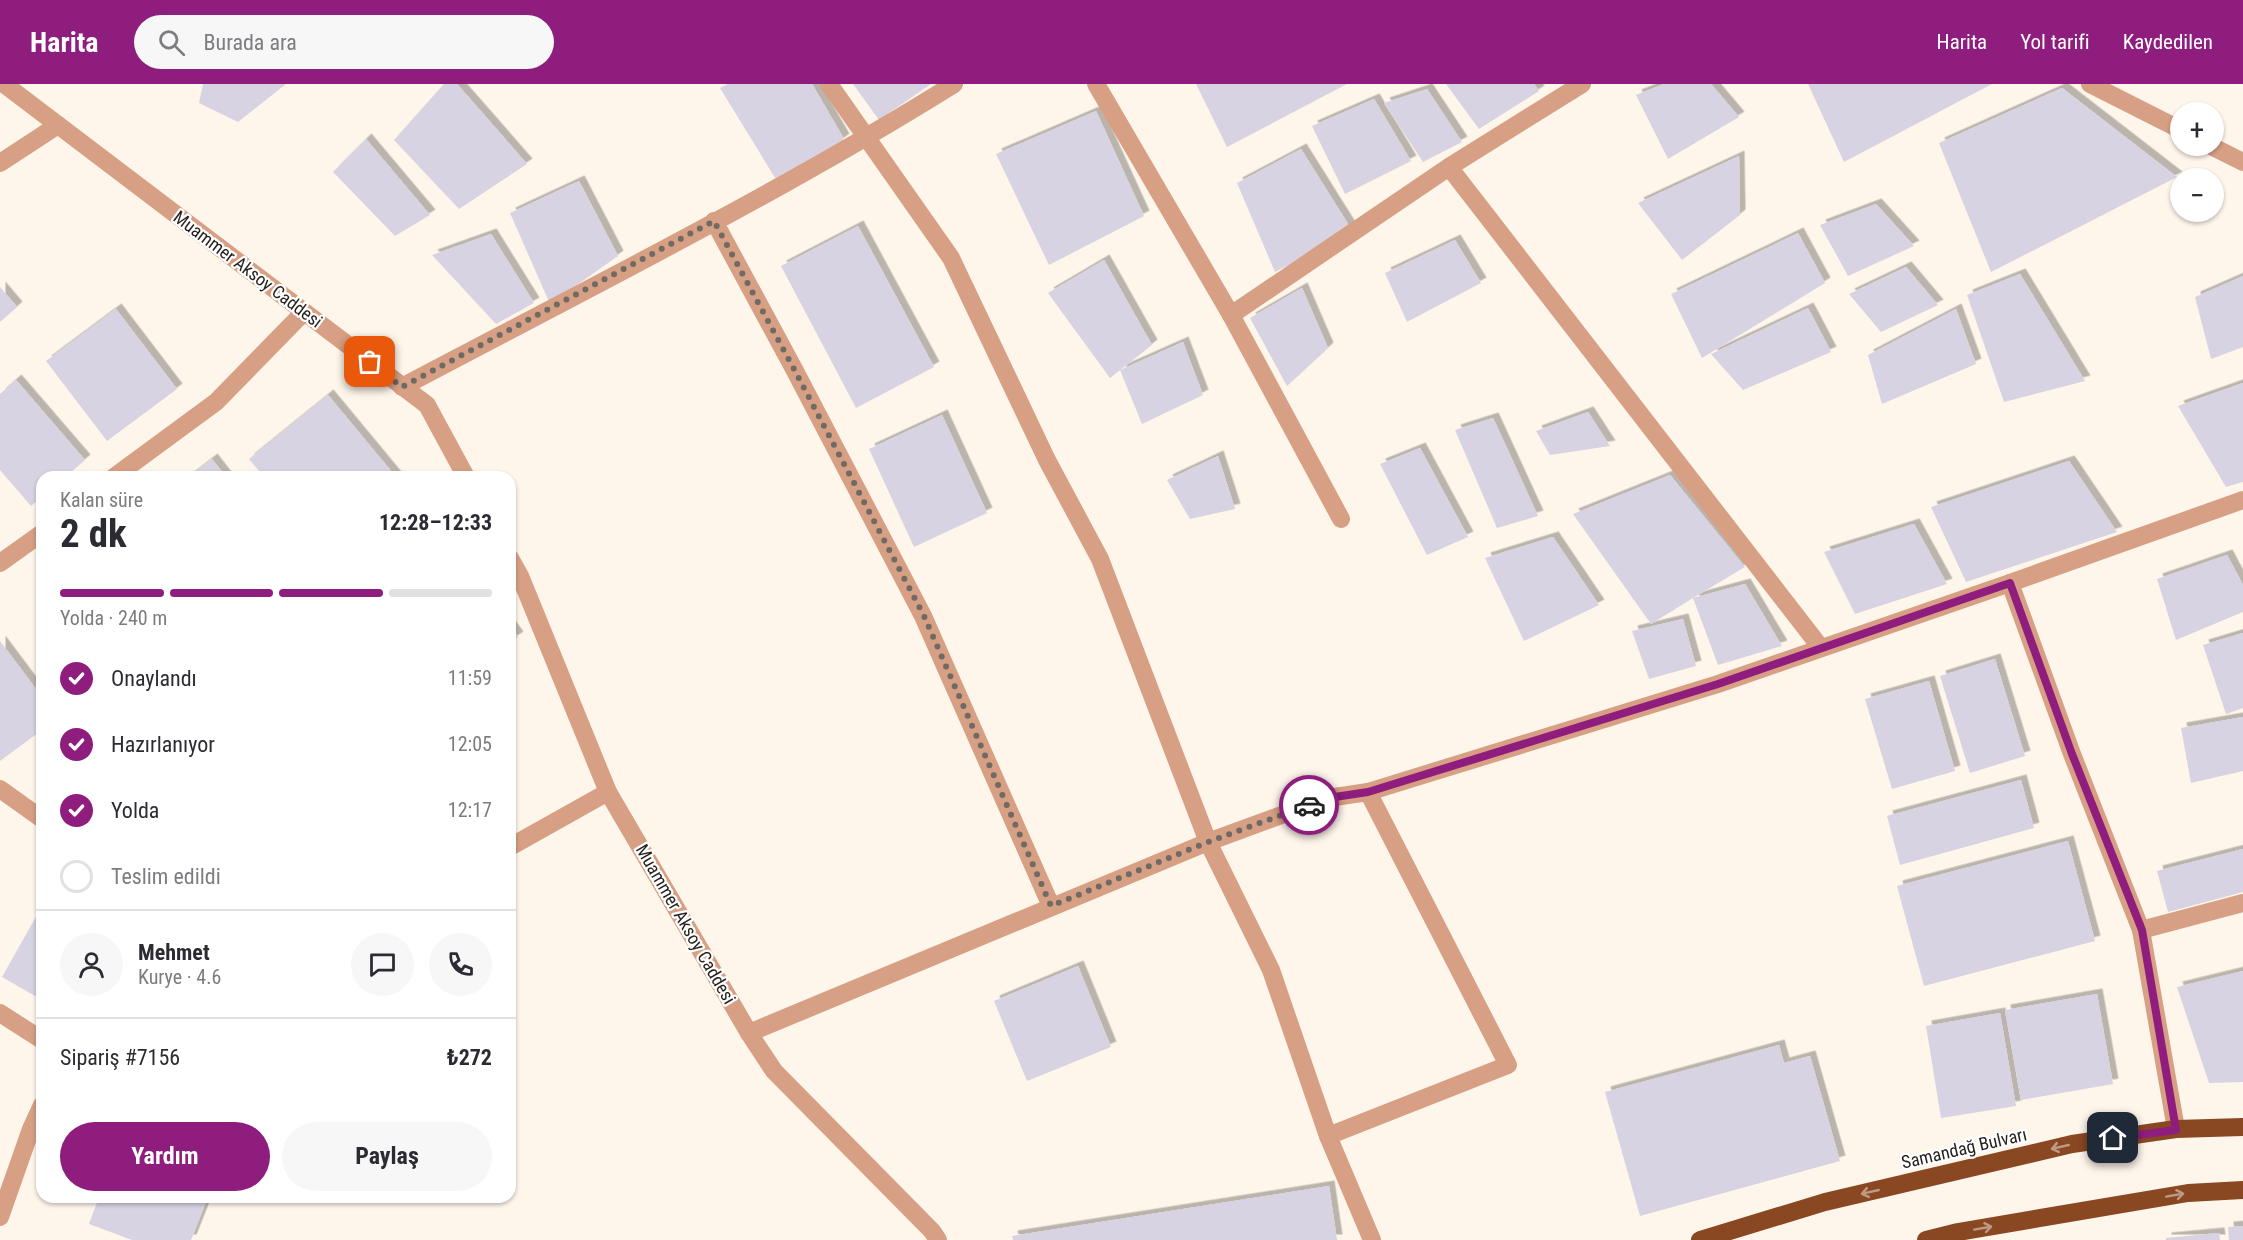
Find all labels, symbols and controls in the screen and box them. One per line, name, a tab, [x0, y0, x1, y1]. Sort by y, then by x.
search box	[134, 15, 554, 69]
text: Harita	[30, 26, 98, 59]
icon: search	[155, 26, 188, 59]
text: Burada ara	[203, 30, 297, 55]
text: Harita	[1937, 30, 1987, 54]
text: Yol tarifi	[2020, 30, 2090, 54]
text: Kaydedilen	[2123, 30, 2213, 54]
map controls	[2170, 102, 2224, 222]
button: +	[2170, 102, 2224, 156]
button: −	[2170, 168, 2224, 222]
street label: Muammer Aksoy Caddesi	[169, 206, 327, 332]
pin	[344, 336, 395, 387]
icon: bag	[353, 345, 386, 378]
text: Kalan süre	[60, 488, 143, 512]
text: 12:28–12:33	[379, 510, 492, 535]
text: 2 dk	[60, 511, 127, 557]
text: Yolda · 240 m	[60, 606, 167, 630]
icon: check	[60, 662, 93, 695]
text: Onaylandı	[111, 666, 197, 691]
text: 11:59	[448, 666, 492, 690]
icon: check	[60, 728, 93, 761]
text: Hazırlanıyor	[111, 732, 215, 757]
text: 12:05	[448, 732, 492, 756]
courier	[1279, 775, 1339, 835]
icon: car	[1293, 789, 1326, 822]
icon: check	[60, 794, 93, 827]
text: Yolda	[111, 798, 159, 823]
text: 12:17	[448, 798, 492, 822]
street label: Muammer Aksoy Caddesi	[632, 840, 740, 1008]
text: Teslim edildi	[111, 864, 221, 889]
button: person	[60, 933, 123, 996]
button: chat	[351, 933, 414, 996]
button: phone	[429, 933, 492, 996]
text: Mehmet	[138, 940, 210, 965]
text: Kurye · 4.6	[138, 965, 221, 989]
text: Sipariş #7156	[60, 1045, 180, 1070]
text: ₺272	[447, 1045, 492, 1070]
pin	[2087, 1112, 2138, 1163]
icon: home	[2096, 1121, 2129, 1154]
button: Yardım	[60, 1122, 270, 1191]
button: Paylaş	[282, 1122, 492, 1191]
street label: Samandağ Bulvarı	[1899, 1123, 2029, 1173]
one-way arrow	[2051, 1141, 2070, 1153]
one-way arrow	[1861, 1186, 1880, 1198]
one-way arrow	[2165, 1189, 2184, 1200]
one-way arrow	[1972, 1222, 1992, 1233]

